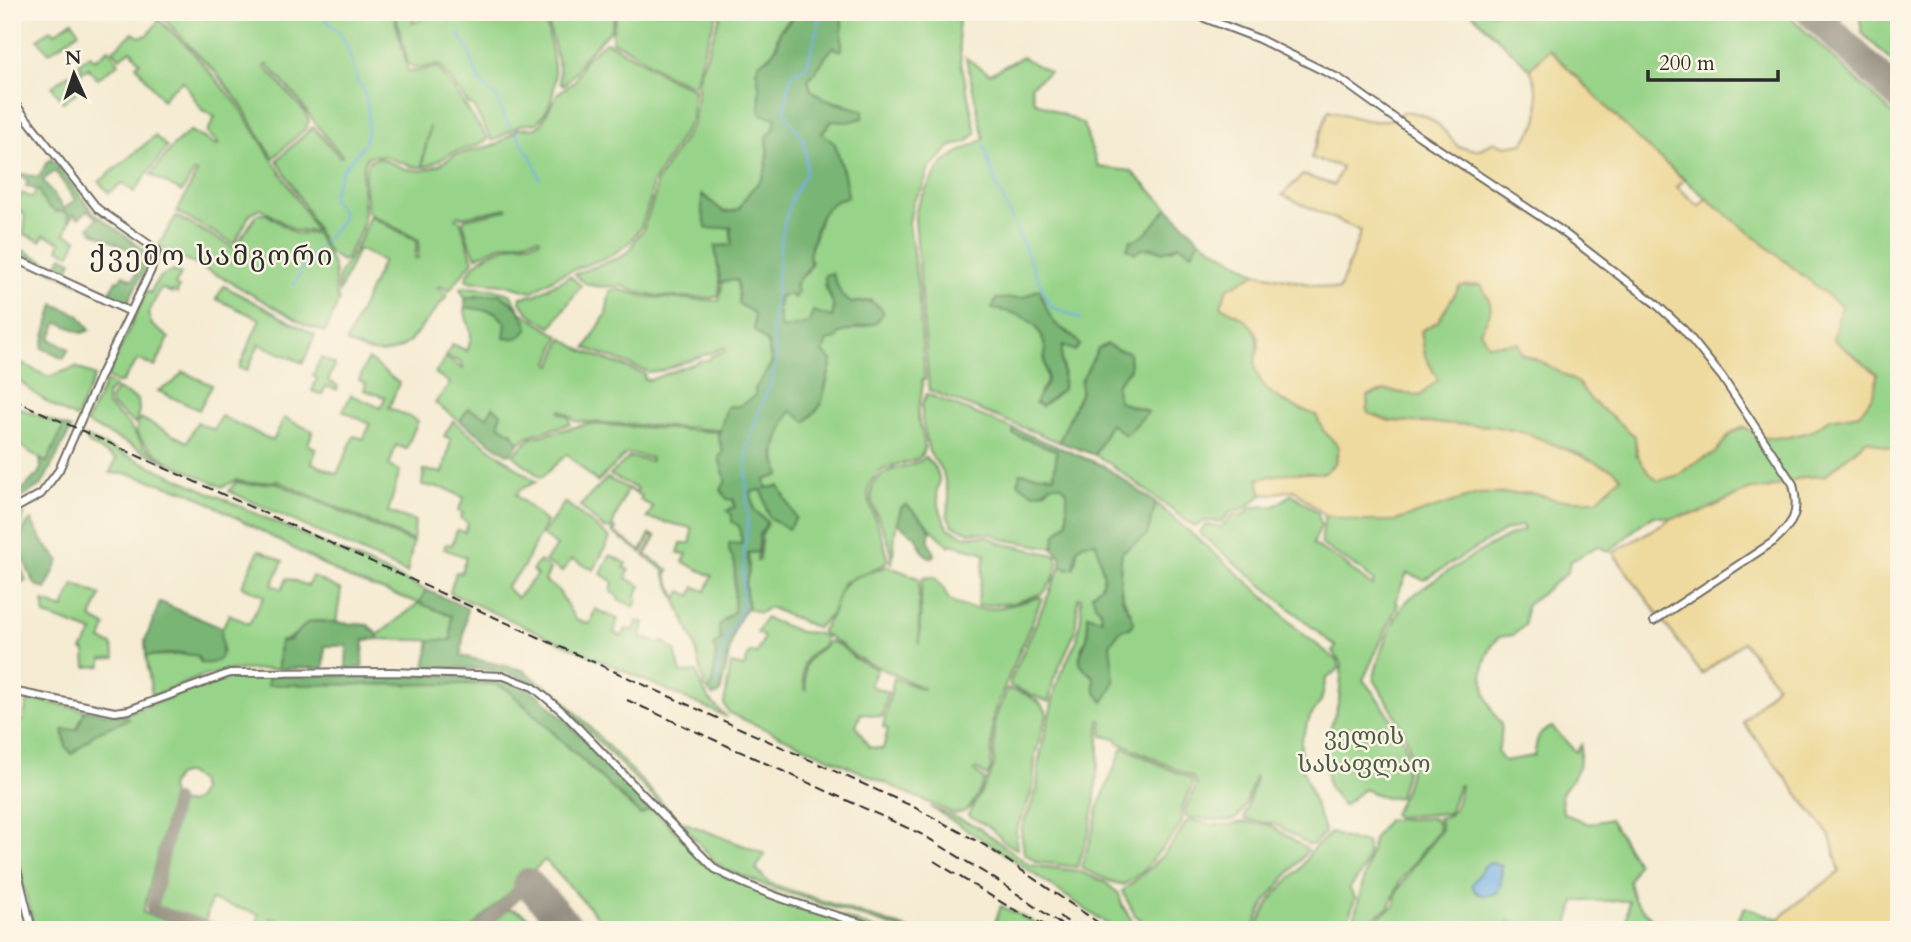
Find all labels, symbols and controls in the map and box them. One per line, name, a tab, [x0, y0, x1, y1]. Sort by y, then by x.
north arrow	[38, 38, 108, 108]
scale bar	[1648, 38, 1778, 82]
text: N	[64, 45, 83, 71]
text: 200 m	[1659, 49, 1715, 78]
district label: ქვემო სამგორი	[89, 237, 335, 275]
park label: ველის სასაფლაო	[1297, 720, 1431, 781]

